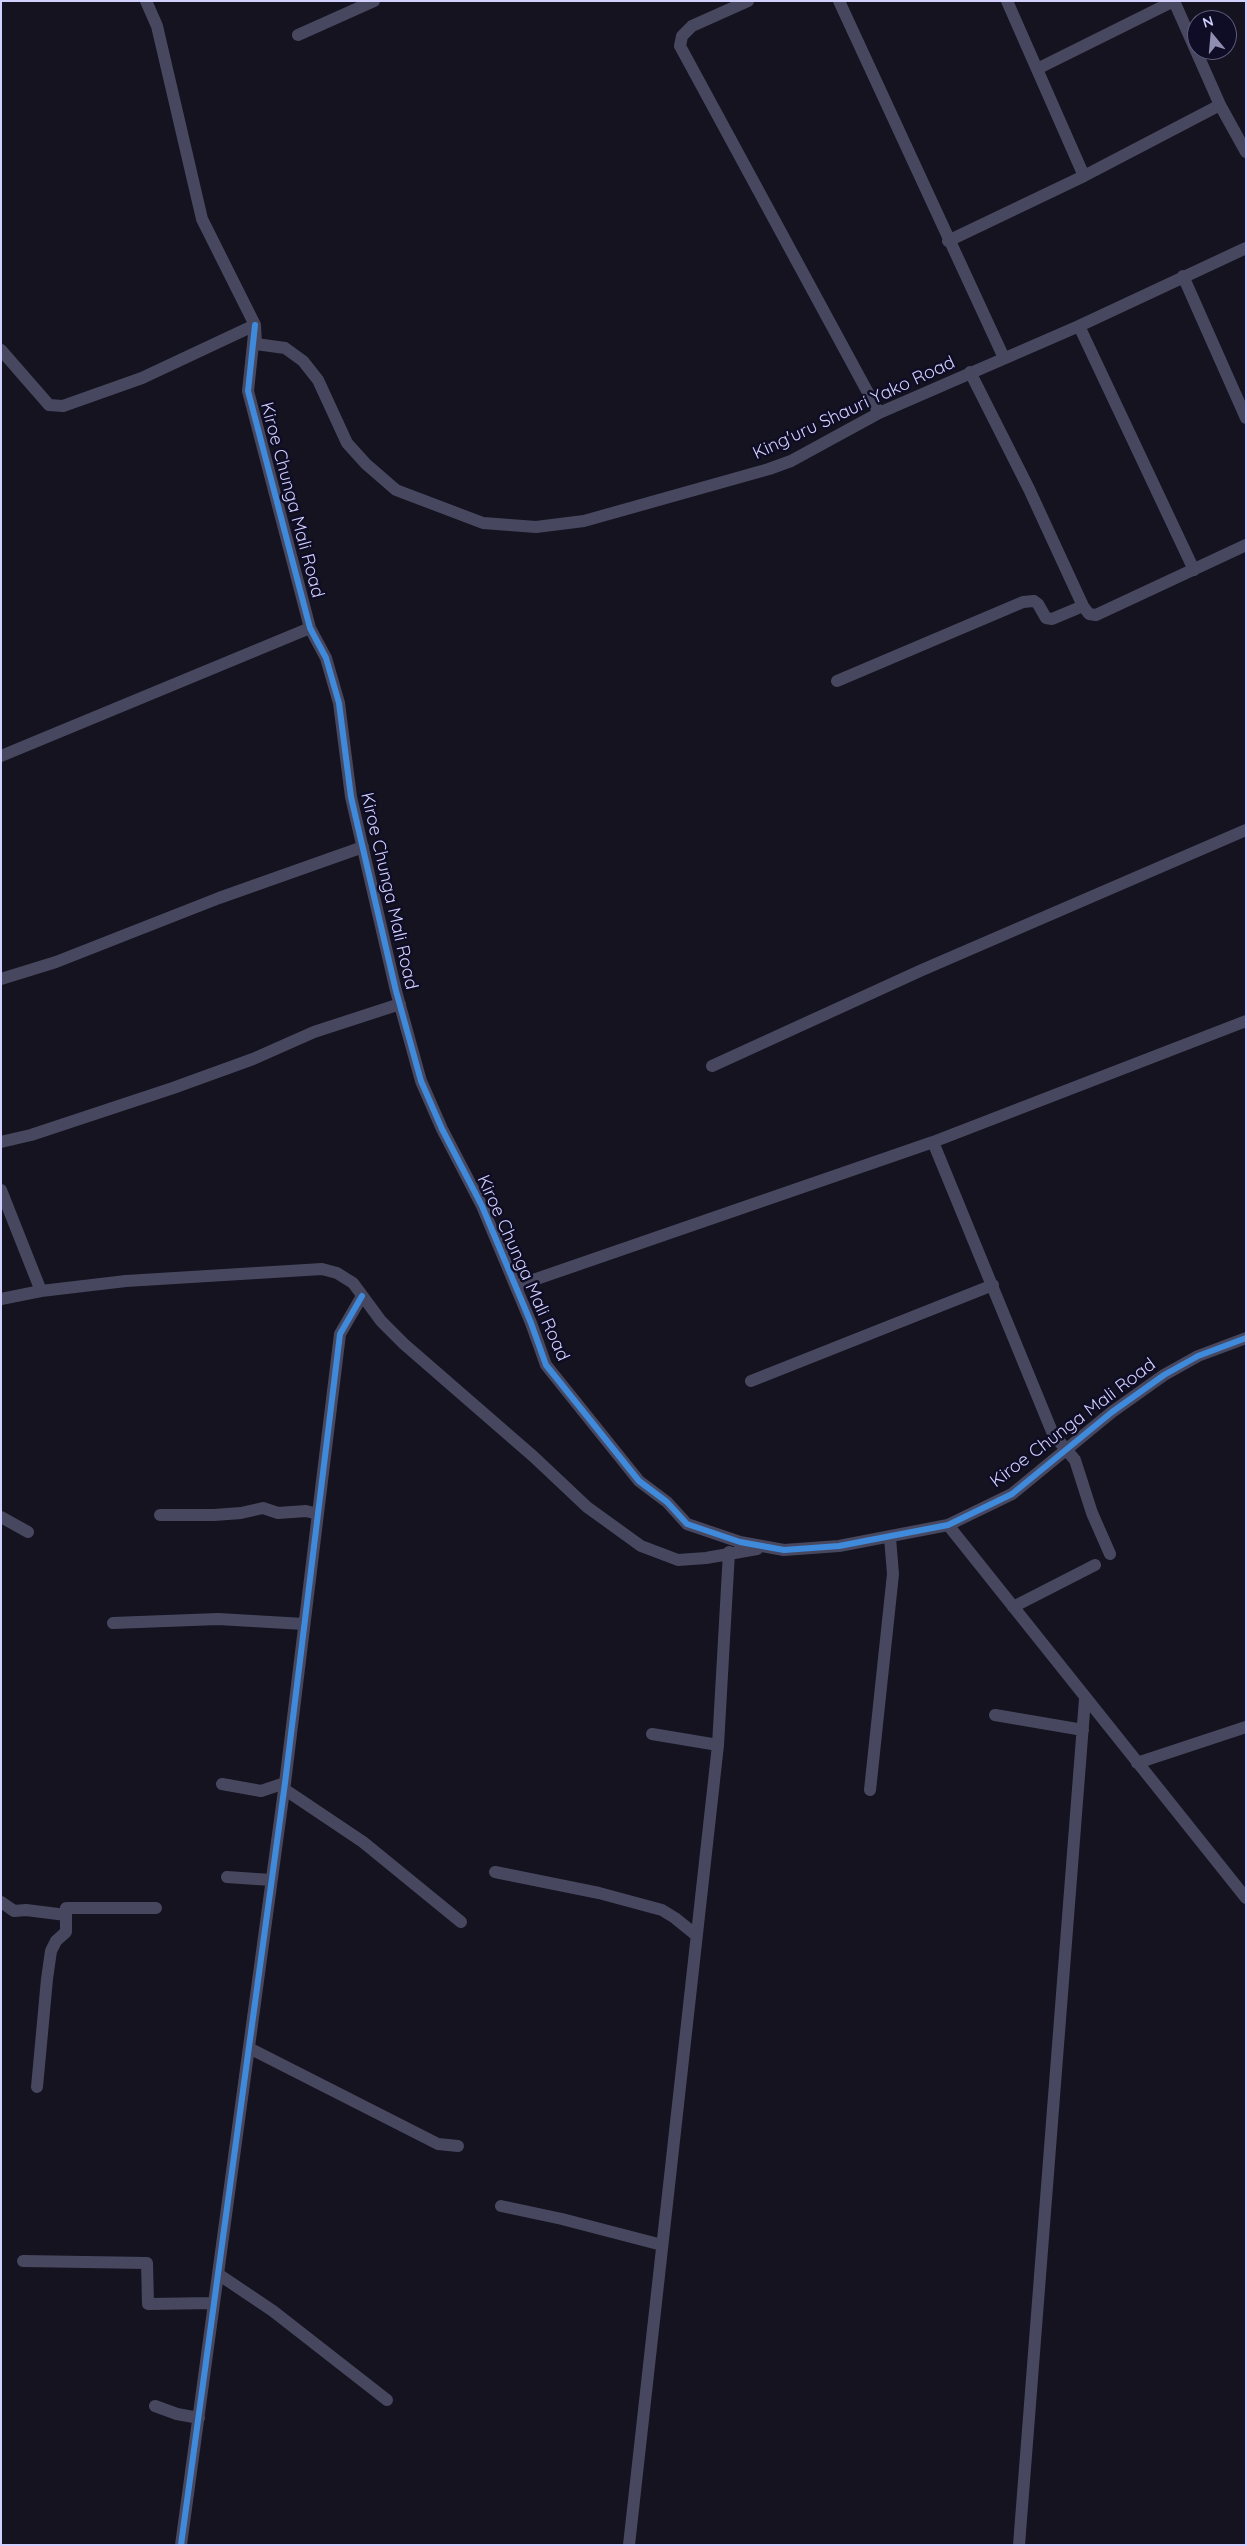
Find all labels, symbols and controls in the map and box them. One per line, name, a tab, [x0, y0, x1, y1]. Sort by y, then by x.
north arrow	[1187, 10, 1237, 60]
text: N	[1200, 12, 1215, 32]
street label: King'uru Shauri Yako Road	[750, 352, 958, 464]
street label: Kiroe Chunga Mali Road	[256, 400, 328, 600]
street label: Kiroe Chunga Mali Road	[356, 790, 422, 992]
street label: Kiroe Chunga Mali Road	[472, 1172, 574, 1364]
street label: Kiroe Chunga Mali Road	[986, 1354, 1160, 1492]

